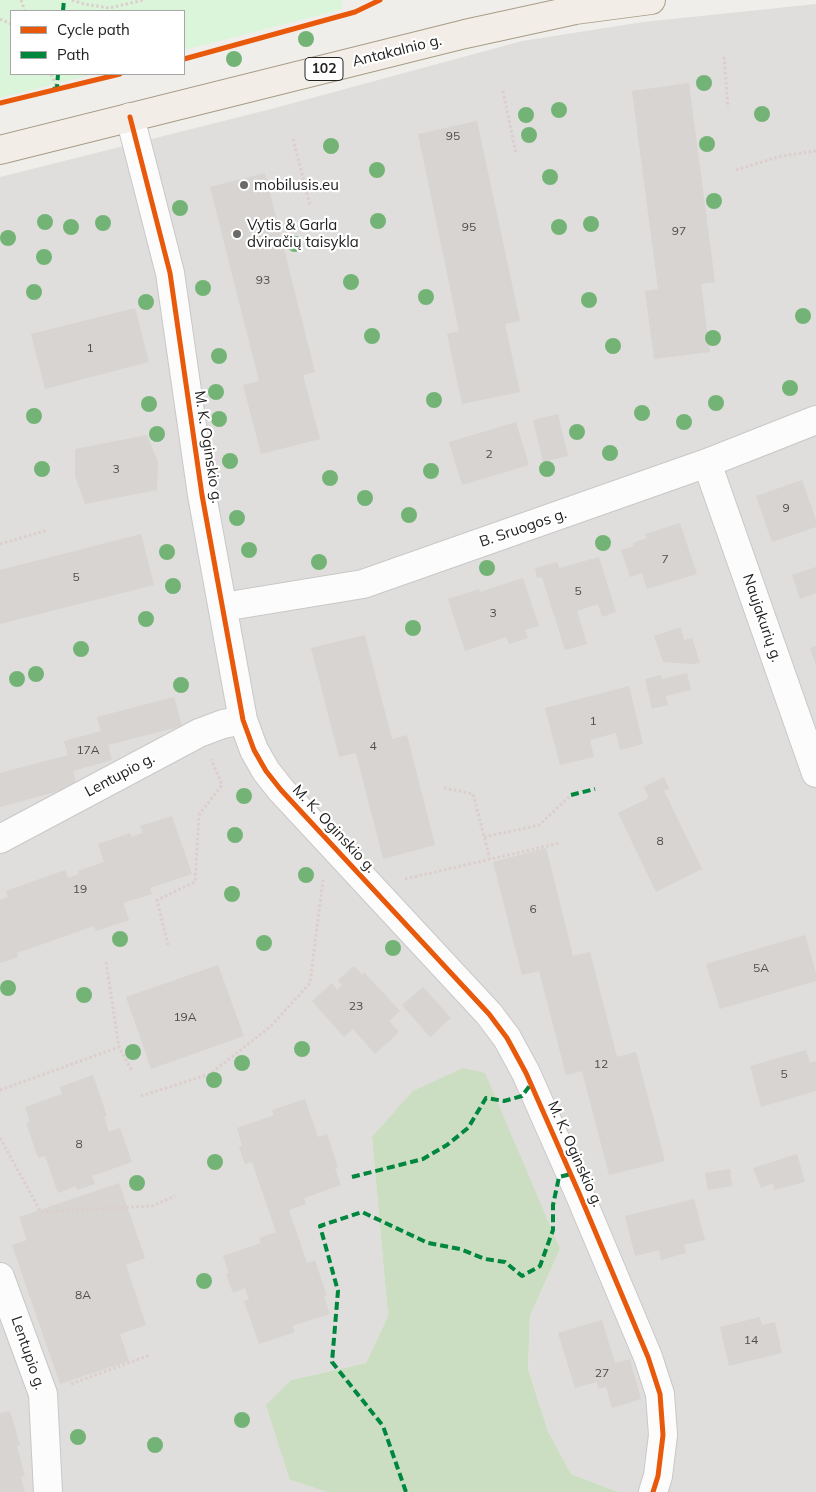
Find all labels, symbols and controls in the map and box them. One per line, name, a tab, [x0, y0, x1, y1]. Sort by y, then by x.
legend	[10, 10, 185, 75]
text: Cycle path	[57, 20, 130, 39]
street label: Antakalnio g.	[350, 31, 444, 71]
text: Path	[57, 45, 89, 64]
road number: 102	[305, 58, 343, 80]
house number: 95	[446, 129, 460, 143]
place label: mobilusis.eu	[254, 176, 339, 194]
marker: mobilusis.eu	[238, 179, 250, 191]
place label: Vytis & Garla dviračių taisykla	[247, 216, 359, 251]
house number: 95	[462, 220, 476, 234]
house number: 97	[672, 224, 686, 238]
marker: Vytis & Garla dviračių taisykla	[231, 228, 243, 240]
house number: 93	[256, 273, 270, 287]
house number: 1	[86, 341, 94, 355]
street label: M. K. Oginskio g.	[190, 389, 226, 505]
house number: 2	[485, 447, 493, 461]
house number: 3	[112, 462, 120, 476]
house number: 9	[782, 501, 790, 515]
street label: B. Sruogos g.	[477, 505, 569, 551]
house number: 7	[661, 552, 669, 566]
house number: 5	[72, 570, 80, 584]
street label: Naujakurių g.	[739, 572, 785, 664]
house number: 5	[574, 584, 582, 598]
house number: 3	[489, 606, 497, 620]
house number: 1	[589, 714, 597, 728]
house number: 4	[369, 739, 377, 753]
house number: 17A	[76, 743, 100, 757]
street label: Lentupio g.	[82, 749, 158, 801]
street label: M. K. Oginskio g.	[289, 781, 379, 877]
house number: 8	[656, 834, 664, 848]
house number: 19	[73, 882, 87, 896]
house number: 6	[529, 902, 537, 916]
house number: 5A	[753, 961, 769, 975]
house number: 23	[349, 999, 363, 1013]
house number: 19A	[173, 1010, 197, 1024]
house number: 12	[594, 1057, 608, 1071]
house number: 5	[780, 1067, 788, 1081]
street label: M. K. Oginskio g.	[544, 1098, 606, 1210]
house number: 8	[75, 1137, 83, 1151]
house number: 8A	[75, 1288, 91, 1302]
street label: Lentupio g.	[7, 1314, 49, 1392]
house number: 14	[744, 1333, 758, 1347]
house number: 27	[595, 1366, 609, 1380]

